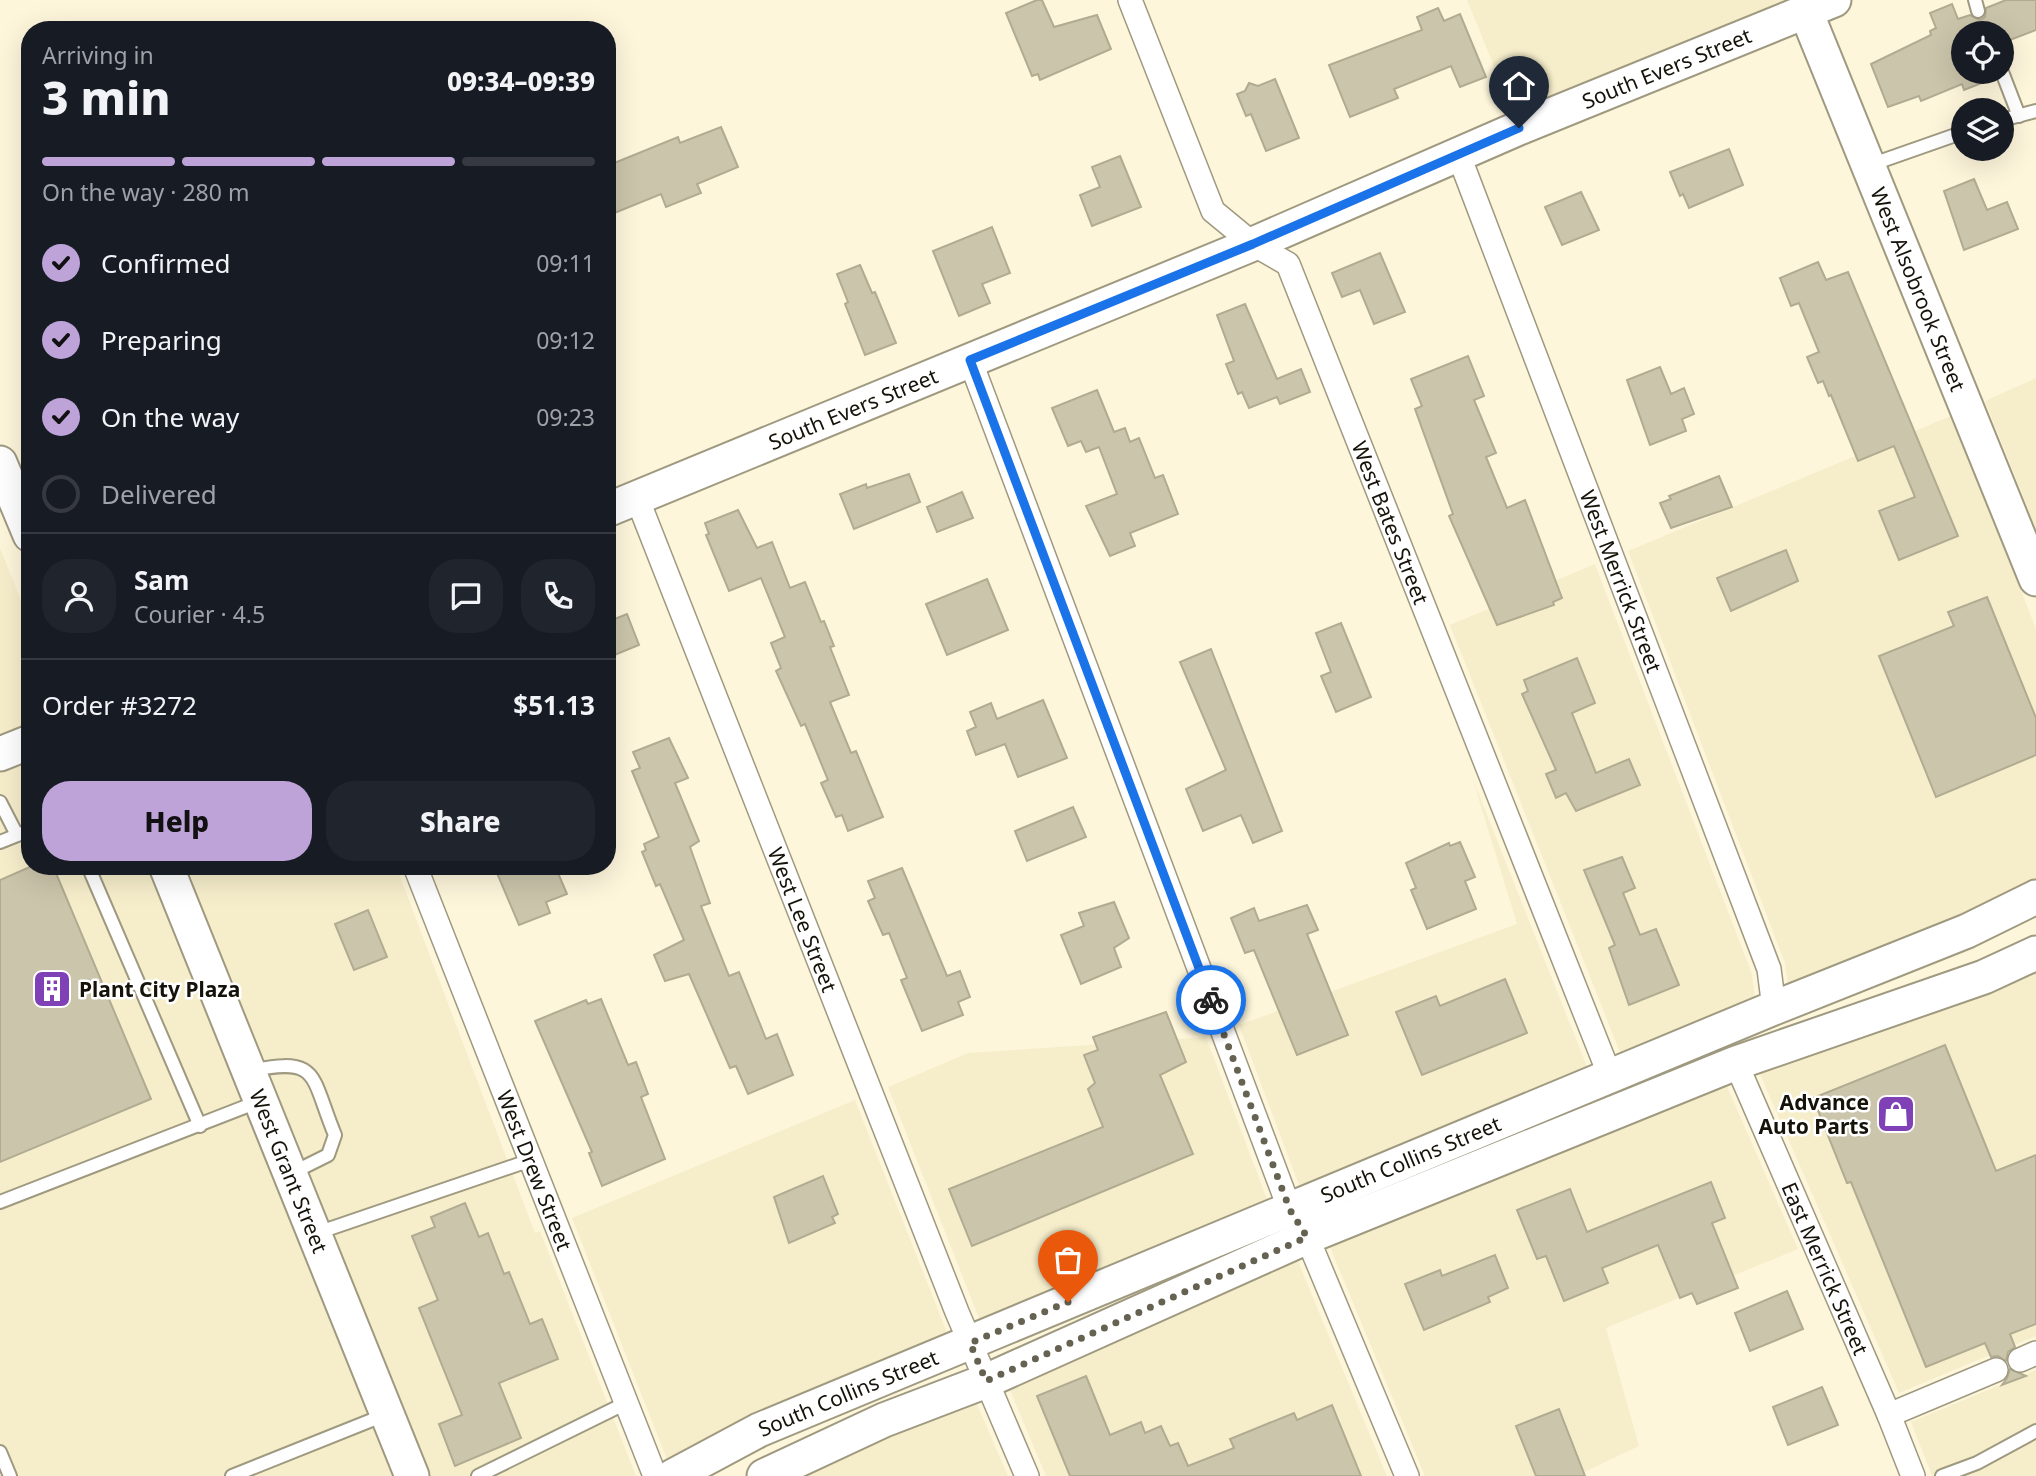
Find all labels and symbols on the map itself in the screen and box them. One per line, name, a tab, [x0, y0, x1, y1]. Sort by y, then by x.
street label: South Evers Street	[1578, 21, 1756, 115]
pin	[1489, 56, 1549, 128]
street label: West Alsobrook Street	[1864, 183, 1972, 396]
street label: South Evers Street	[764, 361, 942, 456]
street label: West Bates Street	[1346, 437, 1436, 609]
street label: West Merrick Street	[1574, 486, 1669, 677]
street label: West Lee Street	[762, 843, 844, 996]
courier	[1176, 965, 1246, 1035]
building icon: Plant City Plaza	[31, 968, 73, 1010]
place label: Plant City Plaza	[79, 975, 240, 1003]
street label: West Grant Street	[243, 1085, 335, 1258]
street label: West Drew Street	[491, 1086, 579, 1255]
place label: Advance Auto Parts	[1758, 1088, 1869, 1140]
shop icon: Advance Auto Parts	[1875, 1093, 1917, 1135]
street label: South Collins Street	[1316, 1109, 1505, 1209]
street label: East Merrick Street	[1775, 1178, 1875, 1360]
pin	[1038, 1230, 1098, 1302]
street label: South Collins Street	[754, 1343, 943, 1443]

